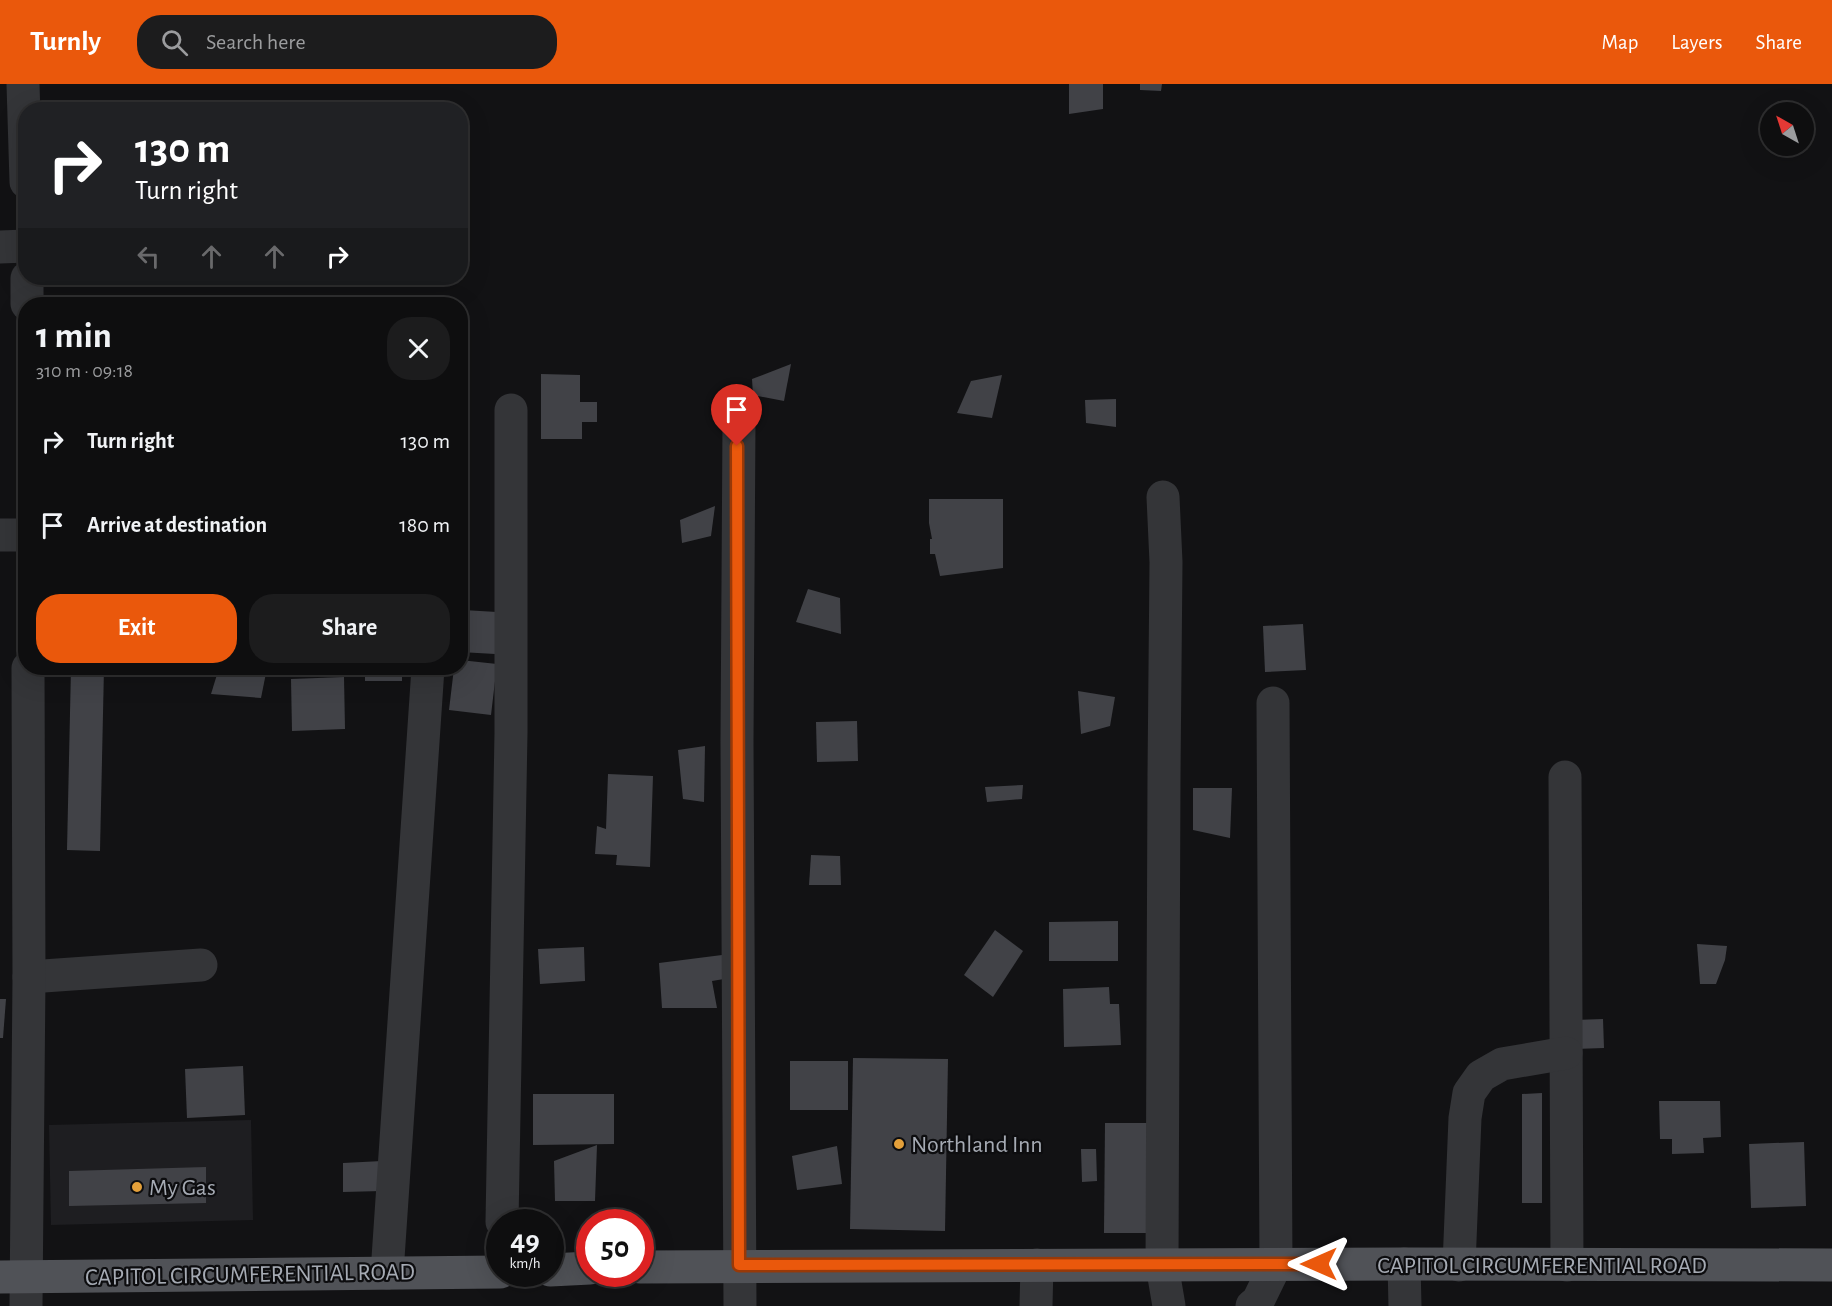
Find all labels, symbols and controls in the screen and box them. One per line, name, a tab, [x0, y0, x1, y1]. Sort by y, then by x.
search box	[137, 15, 557, 69]
icon: search	[158, 26, 191, 59]
text: Turnly	[30, 28, 101, 56]
text: Search here	[206, 31, 306, 53]
text: Map	[1602, 32, 1638, 53]
text: Layers	[1671, 32, 1722, 53]
text: Share	[1755, 32, 1802, 53]
north arrow	[1760, 102, 1814, 156]
map controls	[1760, 102, 1814, 156]
icon: right	[36, 126, 114, 204]
text: 130 m	[135, 128, 230, 170]
text: Turn right	[135, 177, 238, 204]
icon: left	[132, 240, 165, 273]
icon: ahead	[195, 240, 228, 273]
icon: ahead	[258, 240, 291, 273]
icon: right	[321, 240, 354, 273]
button: close	[387, 317, 450, 380]
text: 1 min	[36, 318, 112, 354]
text: 310 m · 09:18	[36, 361, 133, 381]
pin	[711, 384, 762, 446]
icon: arrive	[720, 393, 753, 426]
icon: right	[36, 425, 69, 458]
text: Turn right	[87, 430, 174, 452]
text: 130 m	[401, 430, 450, 452]
icon: arrive	[36, 509, 69, 542]
text: Arrive at destination	[87, 514, 267, 536]
text: 180 m	[399, 514, 450, 536]
button: Exit	[36, 594, 237, 663]
button: Share	[249, 594, 450, 663]
place label: Northland Inn	[911, 1133, 1043, 1157]
marker: Northland Inn	[892, 1137, 906, 1151]
place label: My Gas	[149, 1176, 216, 1200]
marker: My Gas	[130, 1180, 144, 1194]
speed limit sign: 50	[576, 1209, 654, 1287]
text: 49	[510, 1226, 540, 1256]
position arrow	[1287, 1232, 1351, 1296]
street label: CAPITOL CIRCUMFERENTIAL ROAD	[1377, 1254, 1707, 1278]
text: km/h	[510, 1256, 540, 1271]
street label: CAPITOL CIRCUMFERENTIAL ROAD	[85, 1260, 415, 1290]

